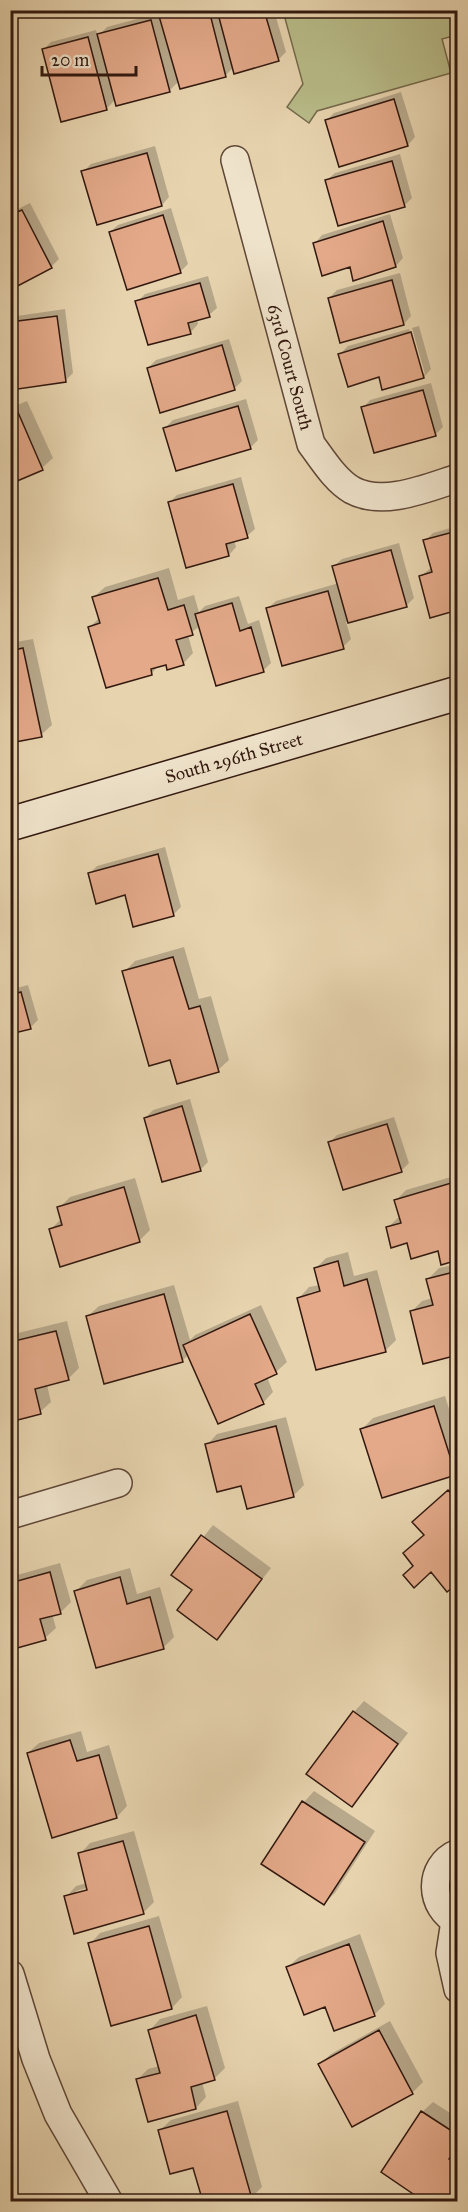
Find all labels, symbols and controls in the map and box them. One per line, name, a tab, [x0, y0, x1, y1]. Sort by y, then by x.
scale bar	[42, 39, 136, 77]
text: 20 m	[51, 49, 89, 71]
street label: 63rd Court South	[263, 302, 317, 432]
street label: South 296th Street	[163, 728, 306, 788]

